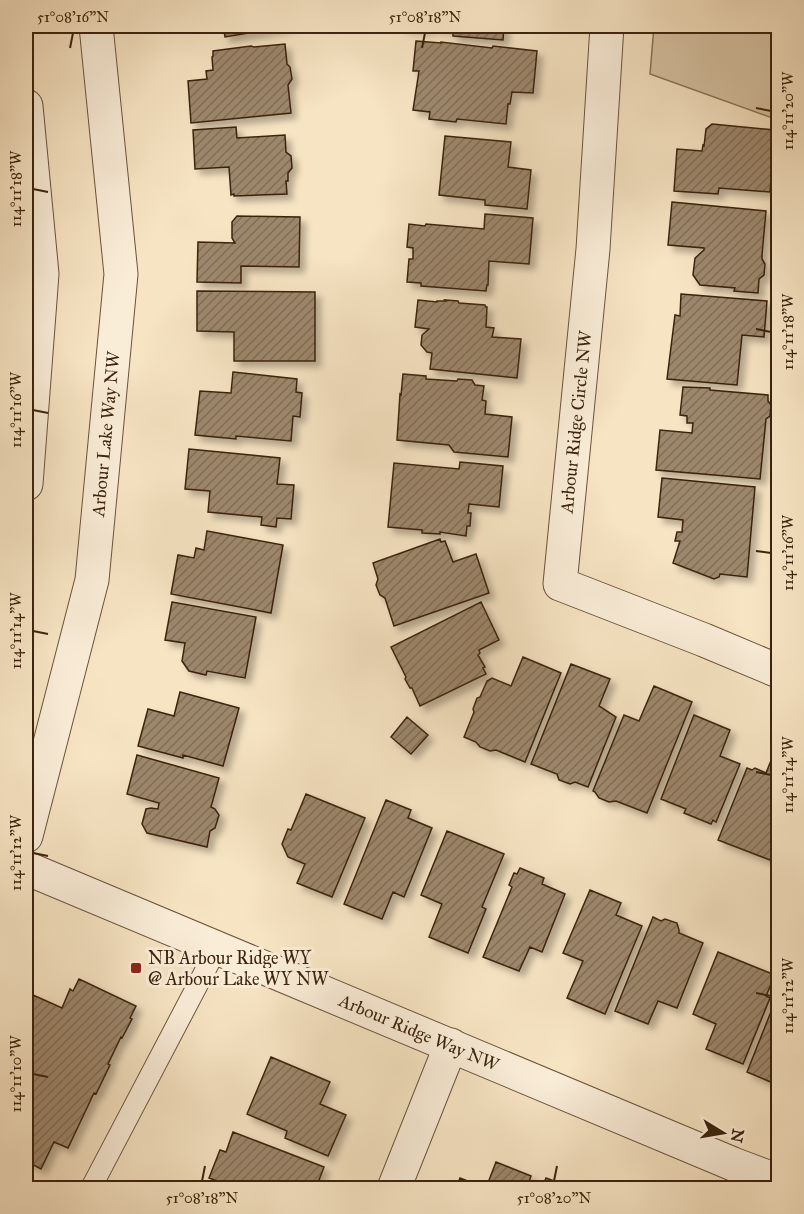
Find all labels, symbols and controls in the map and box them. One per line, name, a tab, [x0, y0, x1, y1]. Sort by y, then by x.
text: 51°08'16"N	[37, 8, 109, 26]
text: 51°08'18"N	[389, 8, 461, 26]
text: 114°11'20"W	[779, 71, 797, 150]
text: 114°11'18"W	[7, 150, 25, 227]
text: 114°11'18"W	[779, 293, 797, 370]
street label: Arbour Ridge Circle NW	[555, 329, 598, 515]
street label: Arbour Lake Way NW	[87, 349, 125, 519]
text: 114°11'16"W	[7, 371, 25, 448]
text: 114°11'16"W	[779, 514, 797, 591]
text: 114°11'14"W	[7, 592, 25, 669]
text: 114°11'14"W	[779, 736, 797, 813]
text: 114°11'12"W	[7, 814, 25, 891]
place label: NB Arbour Ridge WY @ Arbour Lake WY NW	[148, 947, 329, 990]
text: 114°11'12"W	[779, 957, 797, 1034]
marker: NB Arbour Ridge WY @ Arbour Lake WY NW	[129, 961, 143, 975]
street label: Arbour Ridge Way NW	[335, 989, 503, 1076]
text: 114°11'10"W	[7, 1035, 25, 1113]
north arrow	[693, 1103, 753, 1163]
text: N	[727, 1127, 748, 1145]
text: 51°08'18"N	[166, 1189, 238, 1207]
text: 51°08'20"N	[517, 1189, 592, 1207]

